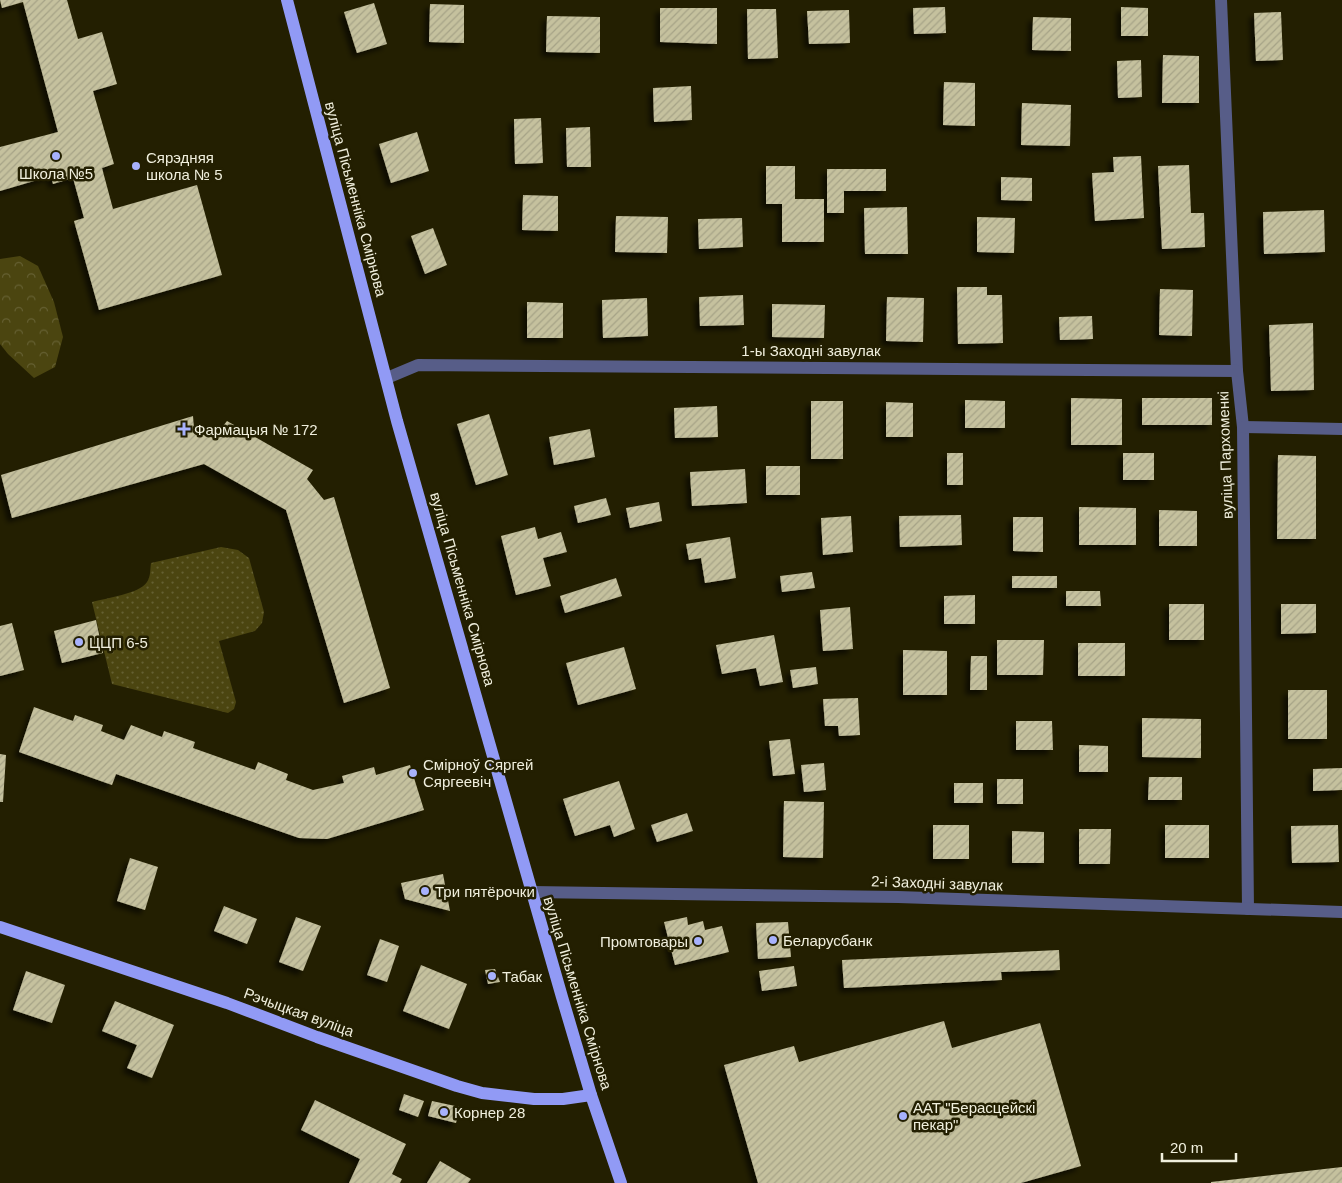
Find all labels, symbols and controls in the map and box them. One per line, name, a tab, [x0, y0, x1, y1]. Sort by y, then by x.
street label: вуліца Пісьменніка Смірнова	[322, 100, 390, 299]
place label: Сярэдняя школа № 5	[146, 149, 223, 183]
marker: Школа №5	[50, 150, 62, 162]
marker: Сярэдняя школа № 5	[130, 160, 142, 172]
place label: Школа №5	[19, 165, 93, 182]
street label: 1-ы Заходні завулак	[741, 342, 881, 359]
street label: вуліца Пархоменкі	[1214, 391, 1236, 519]
place label: Фармацыя № 172	[194, 421, 318, 438]
marker: Фармацыя № 172	[178, 423, 190, 435]
street label: вуліца Пісьменніка Смірнова	[427, 490, 499, 689]
place label: ЦЦП 6-5	[89, 634, 148, 651]
marker: ЦЦП 6-5	[73, 636, 85, 648]
place label: Смірноў Сяргей Сяргеевіч	[423, 756, 533, 790]
marker: Смірноў Сяргей Сяргеевіч	[407, 767, 419, 779]
street label: 2-і Заходні завулак	[871, 872, 1004, 894]
place label: Три пятёрочки	[435, 883, 535, 900]
marker: Три пятёрочки	[419, 885, 431, 897]
street label: вуліца Пісьменніка Смірнова	[540, 894, 616, 1092]
place label: Беларусбанк	[783, 932, 873, 949]
place label: Промтовары	[600, 933, 688, 950]
marker: Беларусбанк	[767, 934, 779, 946]
marker: Промтовары	[692, 935, 704, 947]
place label: Табак	[502, 968, 542, 985]
marker: Табак	[486, 970, 498, 982]
street label: Рэчыцкая вуліца	[242, 984, 357, 1040]
place label: ААТ "Берасцейскі пекар"	[913, 1099, 1035, 1133]
place label: Корнер 28	[454, 1104, 525, 1121]
marker: Корнер 28	[438, 1106, 450, 1118]
marker: ААТ "Берасцейскі пекар"	[897, 1110, 909, 1122]
scale bar	[1162, 1130, 1236, 1162]
text: 20 m	[1170, 1139, 1203, 1156]

